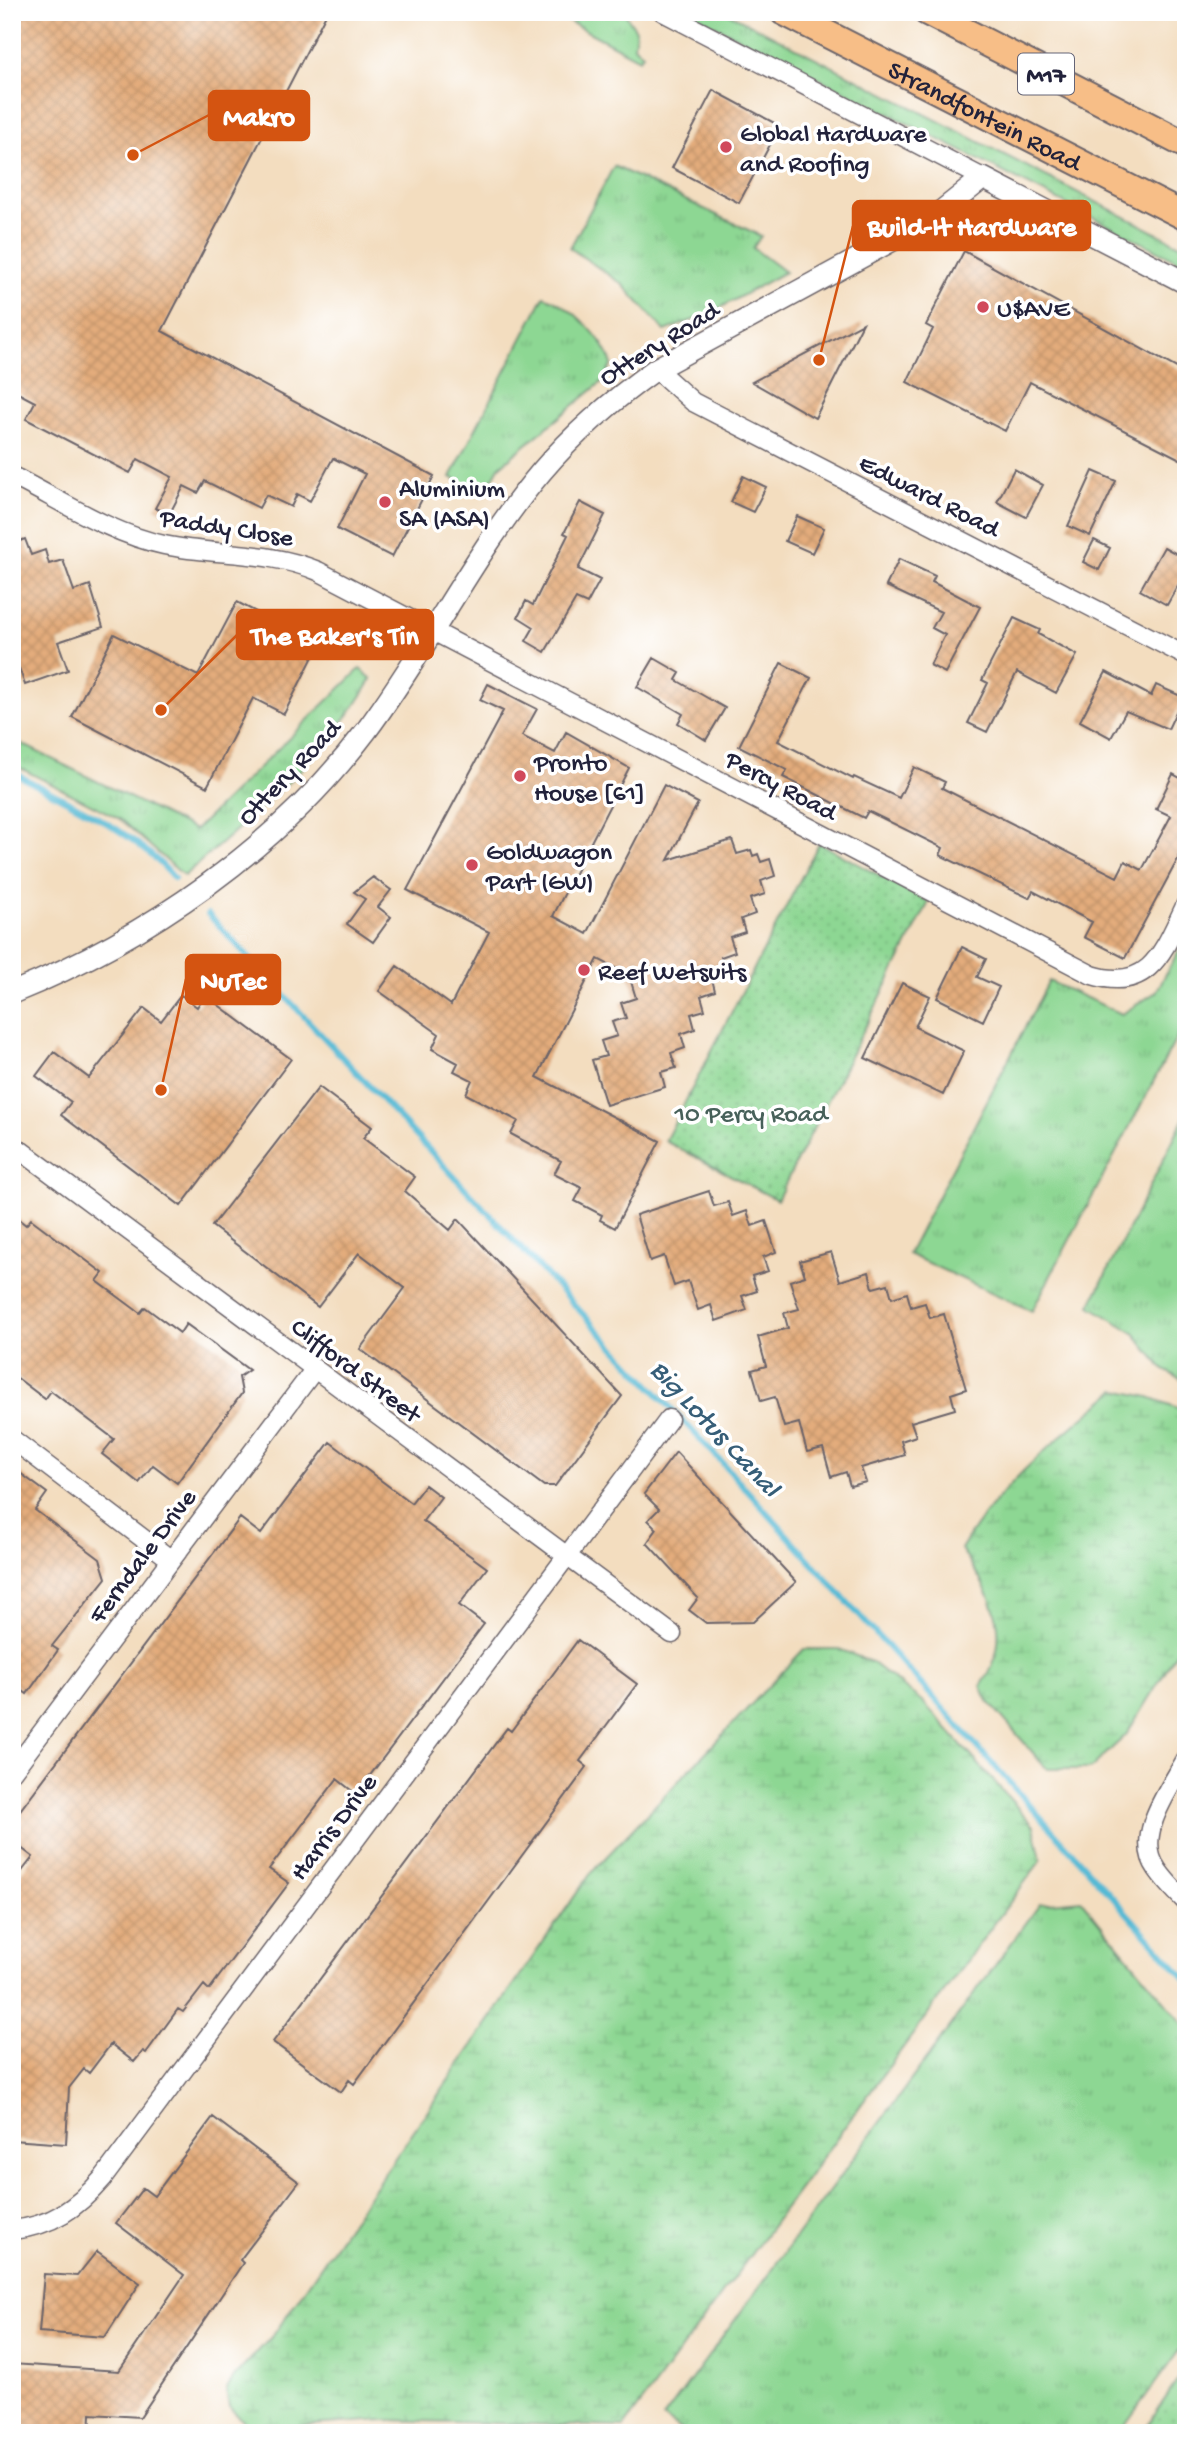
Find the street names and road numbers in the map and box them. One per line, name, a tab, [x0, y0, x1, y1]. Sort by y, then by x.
road number: M17	[1018, 54, 1074, 94]
street label: Strandfontein Road	[881, 57, 1087, 182]
street label: Ottery Road	[595, 296, 727, 395]
street label: Edward Road	[853, 449, 1005, 547]
street label: Paddy Close	[156, 504, 296, 556]
street label: Ottery Road	[233, 713, 351, 834]
street label: Percy Road	[718, 745, 842, 831]
street label: Clifford Street	[283, 1314, 427, 1433]
street label: Ferndale Drive	[83, 1484, 205, 1632]
street label: Harris Drive	[285, 1769, 386, 1888]

